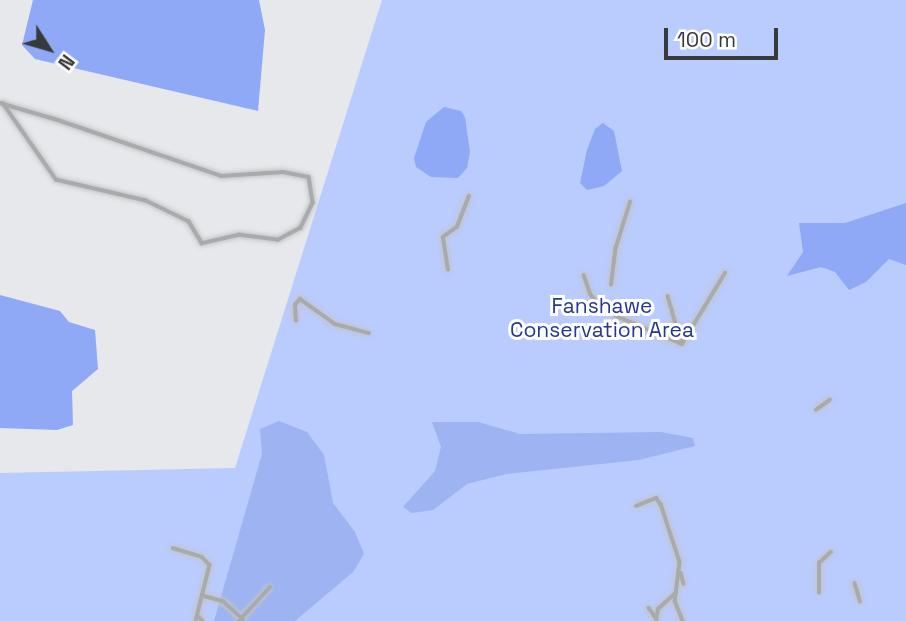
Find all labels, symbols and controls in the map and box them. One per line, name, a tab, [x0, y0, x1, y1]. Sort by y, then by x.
north arrow	[14, 14, 84, 84]
scale bar	[668, 14, 782, 58]
text: 100 m	[677, 26, 736, 53]
text: N	[52, 49, 80, 75]
park label: Fanshawe Conservation Area	[510, 293, 694, 343]

